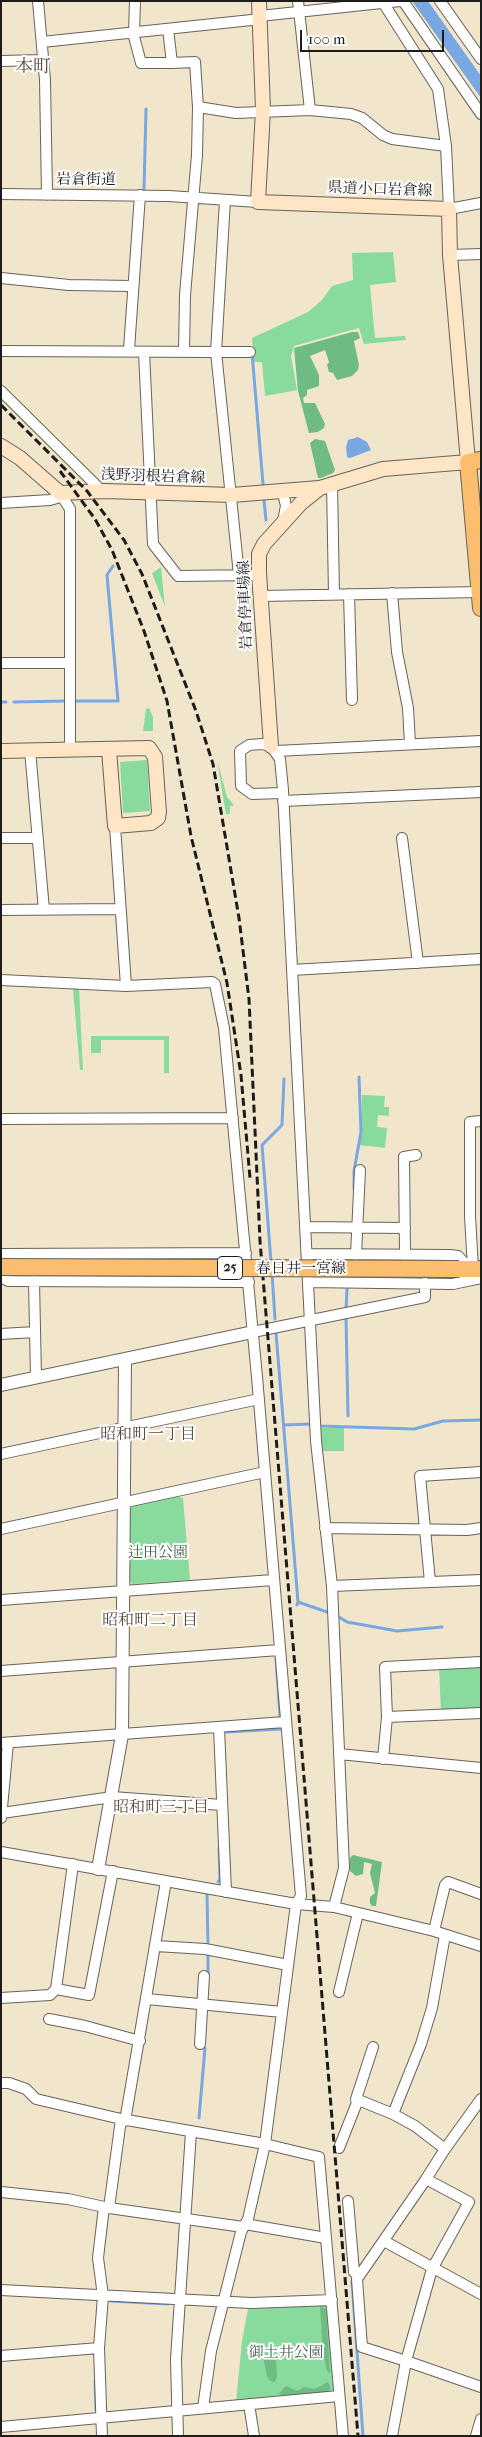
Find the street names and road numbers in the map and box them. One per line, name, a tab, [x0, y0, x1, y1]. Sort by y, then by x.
street label: 岩倉街道	[56, 171, 116, 189]
street label: 県道小口岩倉線	[327, 179, 433, 201]
street label: 浅野羽根岩倉線	[100, 466, 206, 488]
street label: 岩倉停車場線	[235, 560, 257, 650]
road number: 25	[218, 1256, 242, 1280]
street label: 春日井一宮線	[256, 1260, 346, 1278]

